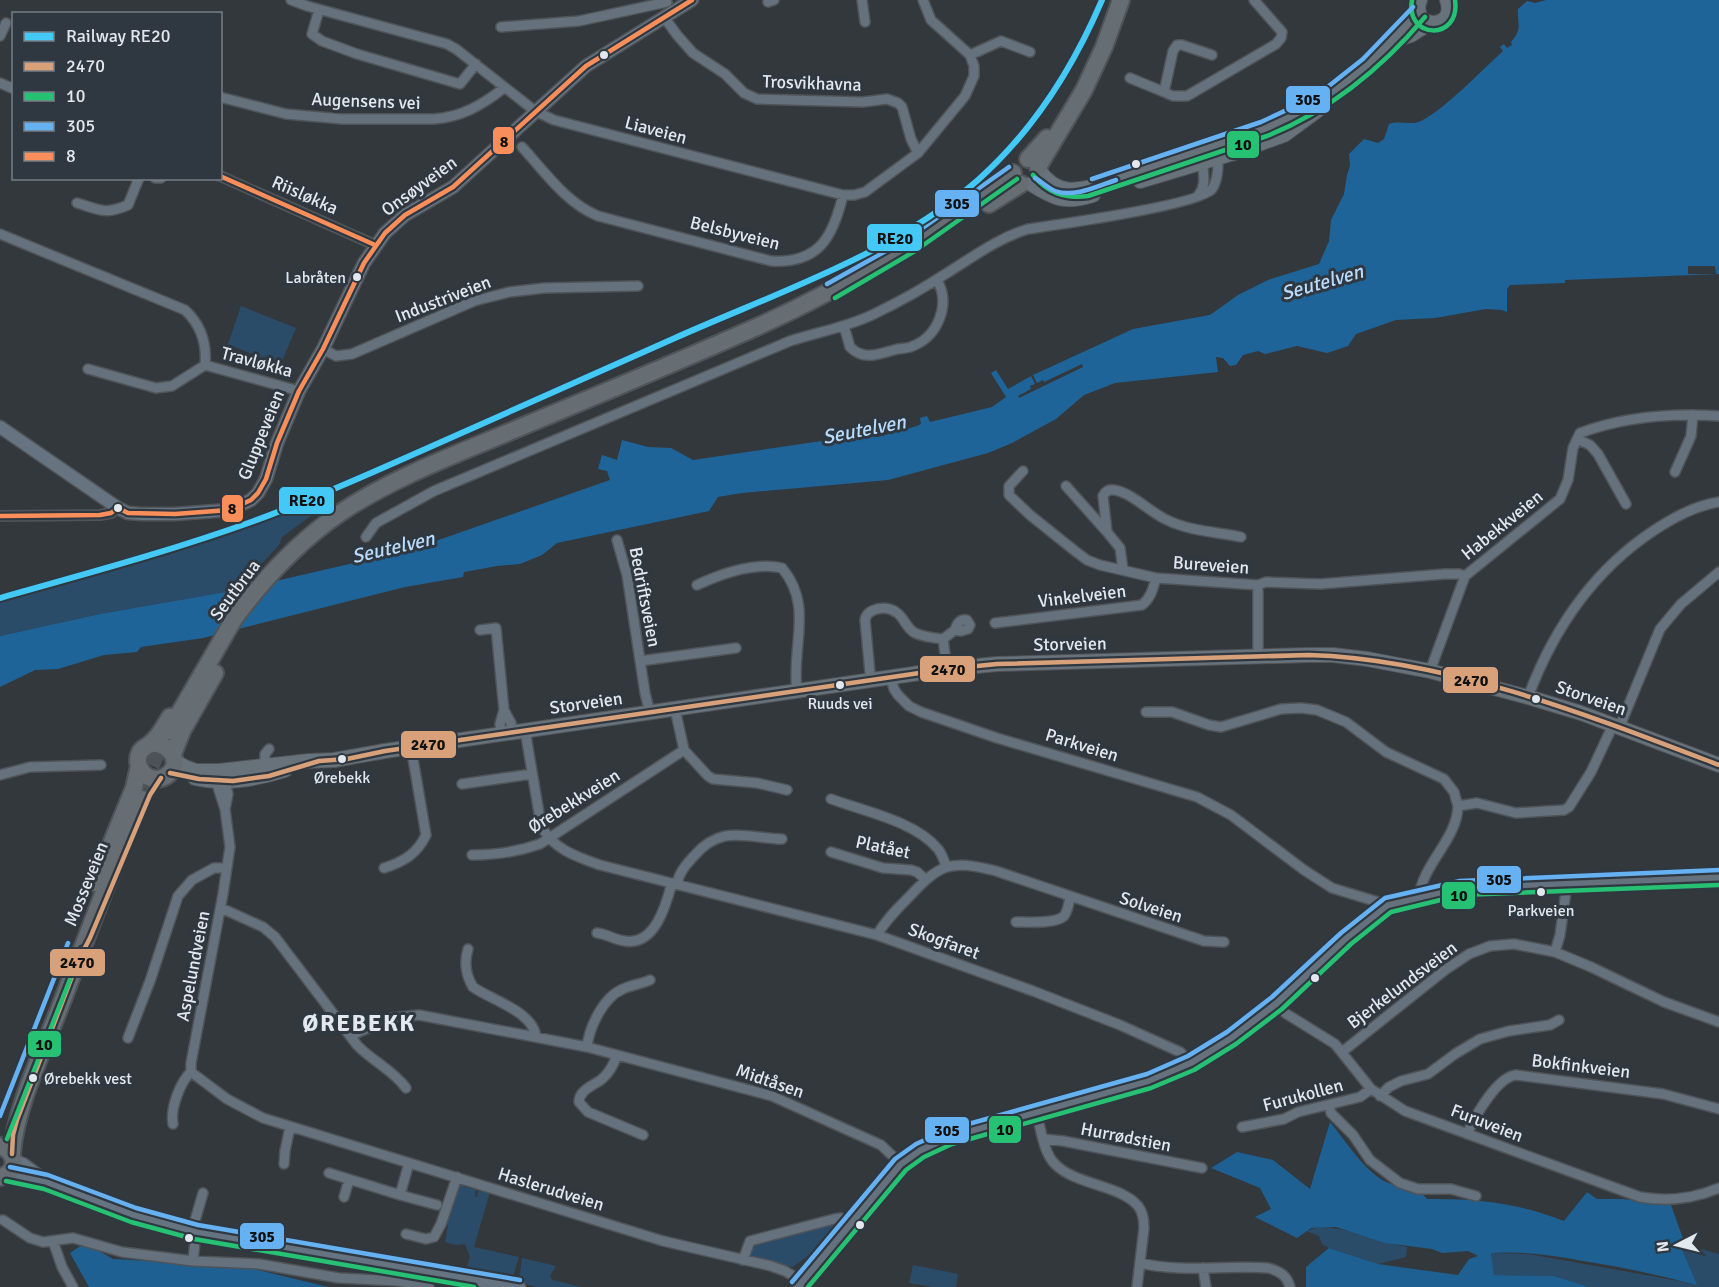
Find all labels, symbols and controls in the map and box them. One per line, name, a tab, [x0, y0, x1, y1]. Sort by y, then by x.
legend	[12, 12, 222, 180]
text: Railway RE20	[66, 25, 170, 47]
unlabelled marker	[598, 49, 610, 61]
text: 2470	[66, 55, 105, 77]
street label: Trosvikhavna	[762, 70, 862, 96]
text: 10	[66, 85, 85, 107]
line badge: 305	[1285, 85, 1331, 114]
street label: Augensens vei	[311, 88, 421, 114]
text: 305	[1295, 90, 1321, 110]
street label: Liaveien	[623, 111, 689, 149]
text: 305	[66, 115, 95, 137]
line badge: 8	[492, 126, 515, 155]
line badge: 10	[1226, 130, 1260, 159]
text: 8	[500, 132, 509, 152]
text: 10	[1234, 135, 1252, 155]
text: 8	[66, 145, 76, 167]
street label: Onsøyveien	[377, 151, 461, 221]
unlabelled marker	[1130, 158, 1142, 170]
street label: Riisløkka	[268, 171, 342, 219]
line badge: 305	[934, 189, 980, 218]
text: 305	[944, 194, 970, 214]
street label: Belsbyveien	[688, 211, 782, 255]
line badge: RE20	[866, 223, 923, 252]
text: RE20	[877, 229, 913, 249]
water label: Seutelven	[1278, 259, 1367, 306]
place label: Labråten	[285, 268, 346, 288]
marker: Labråten	[351, 271, 363, 283]
street label: Industriveien	[392, 271, 494, 327]
street label: Travløkka	[219, 342, 295, 382]
street label: Gluppeveien	[233, 387, 289, 483]
water label: Seutelven	[820, 409, 909, 450]
street label: Habekkveien	[1457, 485, 1547, 565]
line badge: RE20	[278, 486, 335, 515]
text: RE20	[289, 491, 325, 511]
line badge: 8	[221, 494, 244, 523]
text: 8	[228, 499, 237, 519]
unlabelled marker	[112, 502, 124, 514]
water label: Seutelven	[349, 526, 438, 569]
street label: Bedriftsveien	[625, 545, 665, 649]
street label: Bureveien	[1172, 551, 1250, 579]
street label: Seutbrua	[205, 555, 265, 625]
street label: Vinkelveien	[1037, 580, 1127, 612]
street label: Storveien	[1033, 632, 1107, 656]
line badge: 2470	[919, 655, 976, 683]
text: 2470	[931, 660, 966, 680]
line badge: 2470	[1442, 666, 1499, 694]
text: 2470	[1454, 671, 1489, 691]
street label: Storveien	[1553, 676, 1629, 720]
marker: Ruuds vei	[834, 679, 846, 691]
street label: Storveien	[548, 687, 624, 719]
unlabelled marker	[1530, 693, 1542, 705]
place label: Ruuds vei	[807, 694, 873, 714]
street label: Parkveien	[1043, 723, 1121, 767]
line badge: 2470	[400, 730, 457, 759]
text: 2470	[411, 735, 446, 755]
marker: Ørebekk	[336, 753, 348, 765]
street label: Ørebekkveien	[524, 764, 624, 838]
place label: Ørebekk	[314, 768, 370, 788]
street label: Platået	[854, 831, 912, 863]
street label: Mosseveien	[59, 839, 113, 929]
line badge: 305	[1476, 865, 1522, 894]
text: 305	[1486, 870, 1512, 890]
line badge: 10	[1441, 881, 1476, 910]
street label: Solveien	[1117, 886, 1185, 928]
text: 10	[1450, 886, 1468, 906]
marker: Parkveien	[1535, 886, 1547, 898]
place label: Parkveien	[1508, 901, 1574, 921]
street label: Aspelundveien	[171, 909, 215, 1023]
street label: Skogfaret	[905, 918, 983, 964]
street label: Bjerkelundsveien	[1343, 936, 1461, 1034]
line badge: 2470	[49, 948, 106, 977]
text: 2470	[60, 953, 95, 973]
unlabelled marker	[1309, 972, 1321, 984]
district label: ØREBEKK	[302, 1008, 416, 1038]
line badge: 10	[27, 1030, 62, 1058]
text: 10	[35, 1035, 53, 1055]
street label: Bokfinkveien	[1530, 1049, 1632, 1083]
street label: Midtåsen	[733, 1059, 807, 1103]
place label: Ørebekk vest	[44, 1069, 132, 1089]
marker: Ørebekk vest	[27, 1072, 39, 1084]
street label: Furukollen	[1260, 1074, 1346, 1116]
street label: Furuveien	[1448, 1099, 1526, 1147]
line badge: 10	[988, 1115, 1022, 1144]
line badge: 305	[924, 1116, 970, 1144]
street label: Hurrødstien	[1079, 1117, 1173, 1157]
text: 10	[996, 1120, 1014, 1140]
text: 305	[934, 1121, 960, 1141]
street label: Haslerudveien	[495, 1162, 607, 1216]
north arrow	[1647, 1215, 1707, 1275]
unlabelled marker	[854, 1219, 866, 1231]
line badge: 305	[239, 1222, 285, 1250]
text: 305	[249, 1227, 275, 1247]
unlabelled marker	[183, 1232, 195, 1244]
text: N	[1653, 1240, 1674, 1253]

